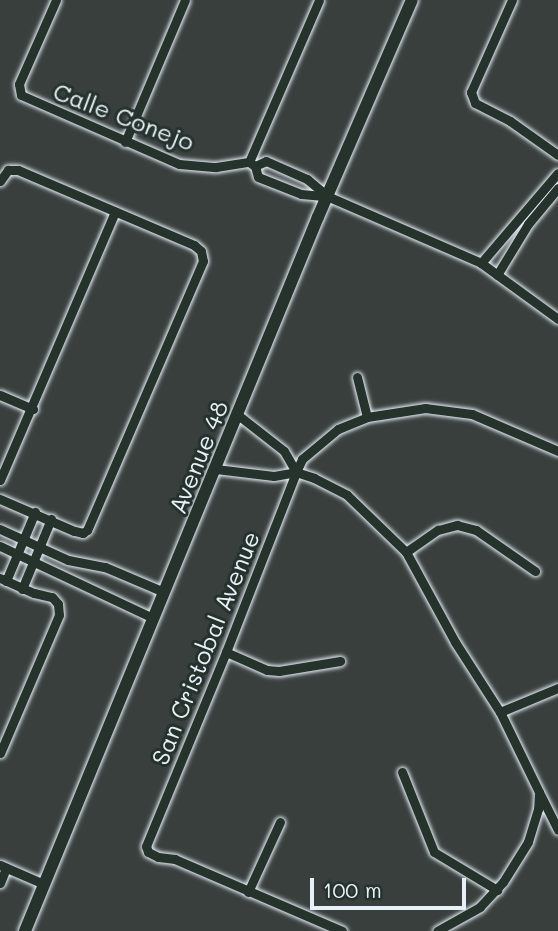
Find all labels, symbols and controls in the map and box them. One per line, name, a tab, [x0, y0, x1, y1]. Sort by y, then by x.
street label: Calle Conejo	[50, 76, 198, 156]
street label: Avenue 48	[162, 396, 234, 518]
street label: San Cristobal Avenue	[145, 527, 265, 769]
scale bar	[313, 864, 469, 908]
text: 100 m	[323, 876, 382, 903]

